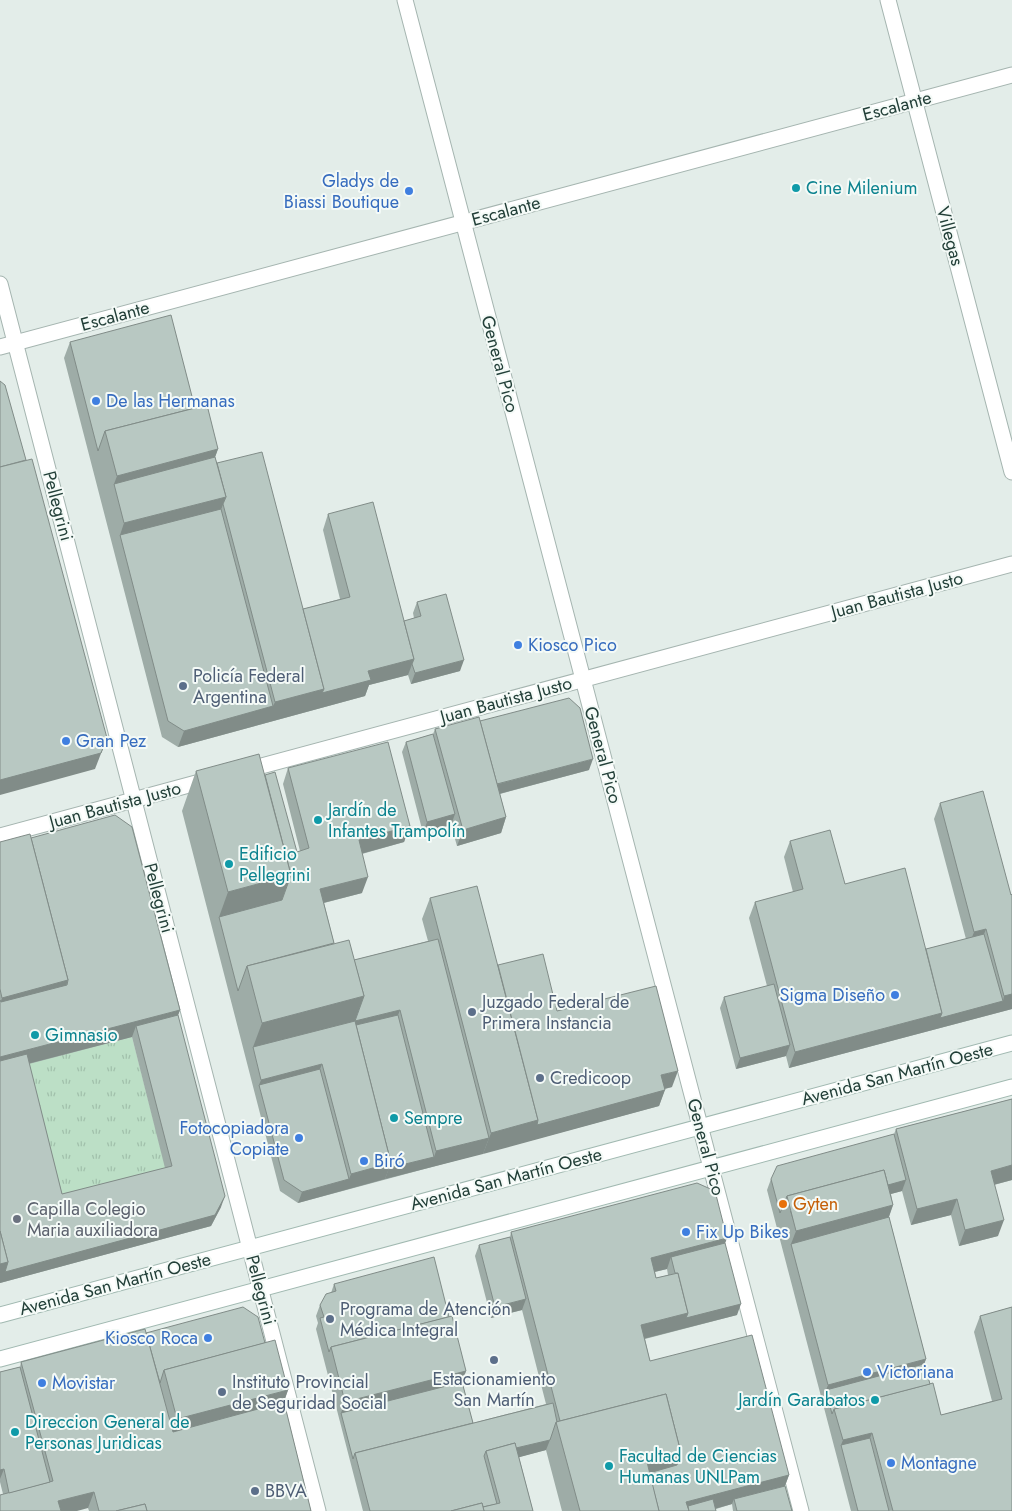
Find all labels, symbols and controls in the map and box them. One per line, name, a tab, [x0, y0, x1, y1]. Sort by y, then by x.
street label: Escalante	[860, 84, 934, 128]
place label: Gladys de Biassi Boutique	[284, 168, 399, 215]
place label: Cine Milenium	[806, 175, 917, 201]
marker: Cine Milenium	[790, 182, 802, 194]
marker: Gladys de Biassi Boutique	[403, 185, 415, 197]
street label: Escalante	[469, 189, 543, 233]
street label: Villegas	[930, 204, 970, 268]
street label: Escalante	[78, 294, 152, 338]
street label: General Pico	[475, 313, 525, 415]
place label: De las Hermanas	[106, 388, 235, 414]
marker: De las Hermanas	[90, 395, 102, 407]
street label: Pellegrini	[36, 468, 80, 544]
street label: Juan Bautista Justo	[826, 565, 966, 626]
place label: Kiosco Pico	[528, 632, 617, 658]
marker: Kiosco Pico	[512, 639, 524, 651]
place label: Policía Federal Argentina	[193, 663, 305, 710]
street label: Juan Bautista Justo	[435, 670, 575, 731]
marker: Policía Federal Argentina	[177, 680, 189, 692]
street label: General Pico	[578, 704, 628, 806]
place label: Gran Pez	[76, 728, 147, 754]
marker: Gran Pez	[60, 735, 72, 747]
street label: Juan Bautista Justo	[44, 775, 184, 836]
place label: Jardín de Infantes Trampolín	[326, 797, 466, 844]
marker: Jardín de Infantes Trampolín	[312, 814, 324, 826]
place label: Edificio Pellegrini	[239, 841, 310, 888]
marker: Edificio Pellegrini	[223, 858, 235, 870]
street label: Pellegrini	[137, 860, 181, 936]
place label: Sigma Diseño	[779, 982, 885, 1008]
place label: Juzgado Federal de Primera Instancia	[480, 989, 629, 1036]
marker: Sigma Diseño	[889, 989, 901, 1001]
marker: Juzgado Federal de Primera Instancia	[466, 1006, 478, 1018]
place label: Gimnasio	[45, 1022, 118, 1048]
marker: Gimnasio	[29, 1029, 41, 1041]
street label: Avenida San Martín Oeste	[798, 1036, 996, 1112]
place label: Credicoop	[550, 1065, 631, 1091]
marker: Credicoop	[534, 1072, 546, 1084]
street label: General Pico	[681, 1096, 731, 1198]
place label: Sempre	[404, 1105, 463, 1131]
marker: Sempre	[388, 1112, 400, 1124]
place label: Fotocopiadora Copiate	[180, 1115, 289, 1162]
marker: Fotocopiadora Copiate	[293, 1132, 305, 1144]
street label: Avenida San Martín Oeste	[407, 1141, 605, 1217]
place label: Biró	[374, 1148, 405, 1174]
marker: Biró	[358, 1155, 370, 1167]
place label: Gyten	[793, 1191, 838, 1217]
place label: Capilla Colegio Maria auxiliadora	[27, 1196, 158, 1243]
marker: Gyten	[777, 1198, 789, 1210]
marker: Capilla Colegio Maria auxiliadora	[11, 1213, 23, 1225]
place label: Fix Up Bikes	[696, 1219, 788, 1245]
marker: Fix Up Bikes	[680, 1226, 692, 1238]
street label: Avenida San Martín Oeste	[16, 1246, 214, 1322]
street label: Pellegrini	[239, 1252, 283, 1328]
place label: Programa de Atención Médica Integral	[340, 1296, 511, 1343]
marker: Programa de Atención Médica Integral	[324, 1313, 336, 1325]
place label: Kiosco Roca	[105, 1325, 198, 1351]
marker: Kiosco Roca	[202, 1332, 214, 1344]
marker: Estacionamiento San Martín	[488, 1354, 500, 1366]
place label: Victoriana	[877, 1359, 954, 1385]
place label: Estacionamiento San Martín	[433, 1366, 556, 1413]
marker: Victoriana	[861, 1366, 873, 1378]
place label: Instituto Provincial de Seguridad Social	[232, 1369, 387, 1416]
place label: Movistar	[52, 1370, 116, 1396]
marker: Movistar	[36, 1377, 48, 1389]
marker: Instituto Provincial de Seguridad Social	[216, 1386, 228, 1398]
place label: Jardín Garabatos	[736, 1387, 865, 1413]
marker: Jardín Garabatos	[869, 1394, 881, 1406]
place label: Direccion General de Personas Juridicas	[25, 1409, 190, 1456]
marker: Direccion General de Personas Juridicas	[9, 1426, 21, 1438]
place label: Facultad de Ciencias Humanas UNLPam	[619, 1443, 777, 1490]
place label: Montagne	[901, 1450, 977, 1476]
marker: Montagne	[885, 1457, 897, 1469]
marker: Facultad de Ciencias Humanas UNLPam	[603, 1460, 615, 1472]
place label: BBVA	[265, 1478, 307, 1504]
marker: BBVA	[249, 1485, 261, 1497]

